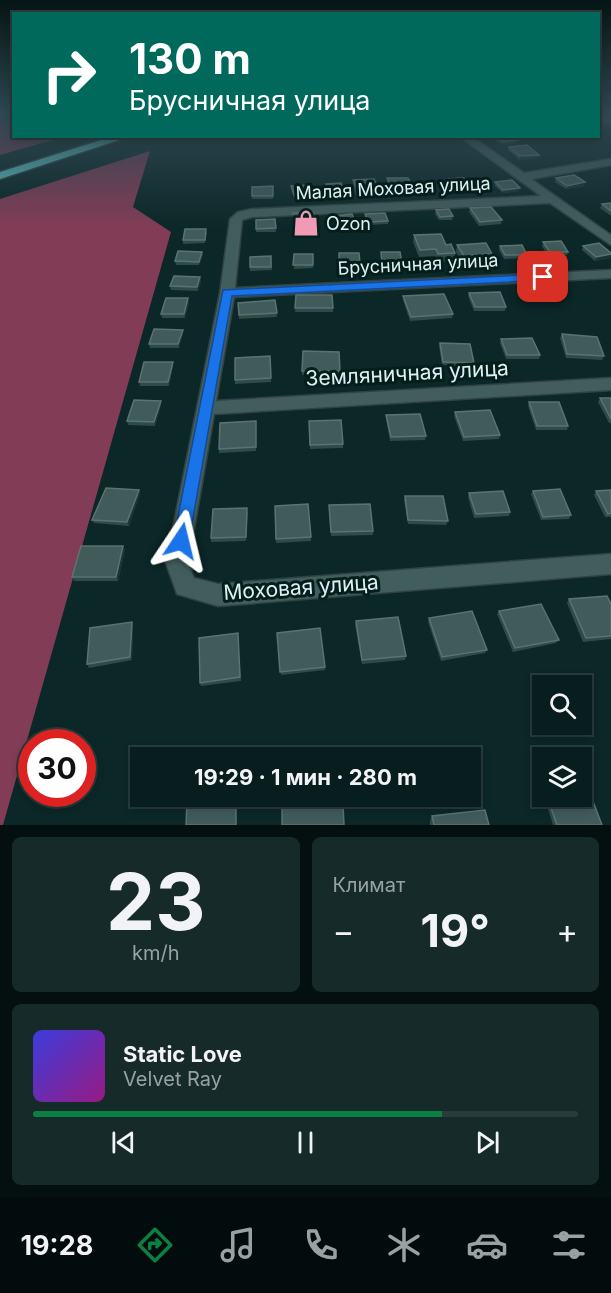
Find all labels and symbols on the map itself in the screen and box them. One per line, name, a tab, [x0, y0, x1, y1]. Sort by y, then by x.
street label: Малая Моховая улица	[295, 172, 491, 204]
shop icon: Ozon	[291, 208, 321, 238]
place label: Ozon	[326, 213, 371, 234]
street label: Брусничная улица	[337, 249, 499, 279]
pin	[517, 251, 568, 302]
street label: Земляничная улица	[305, 355, 509, 391]
position arrow	[149, 509, 213, 573]
street label: Моховая улица	[223, 569, 379, 605]
speed limit sign: 30	[18, 729, 96, 807]

